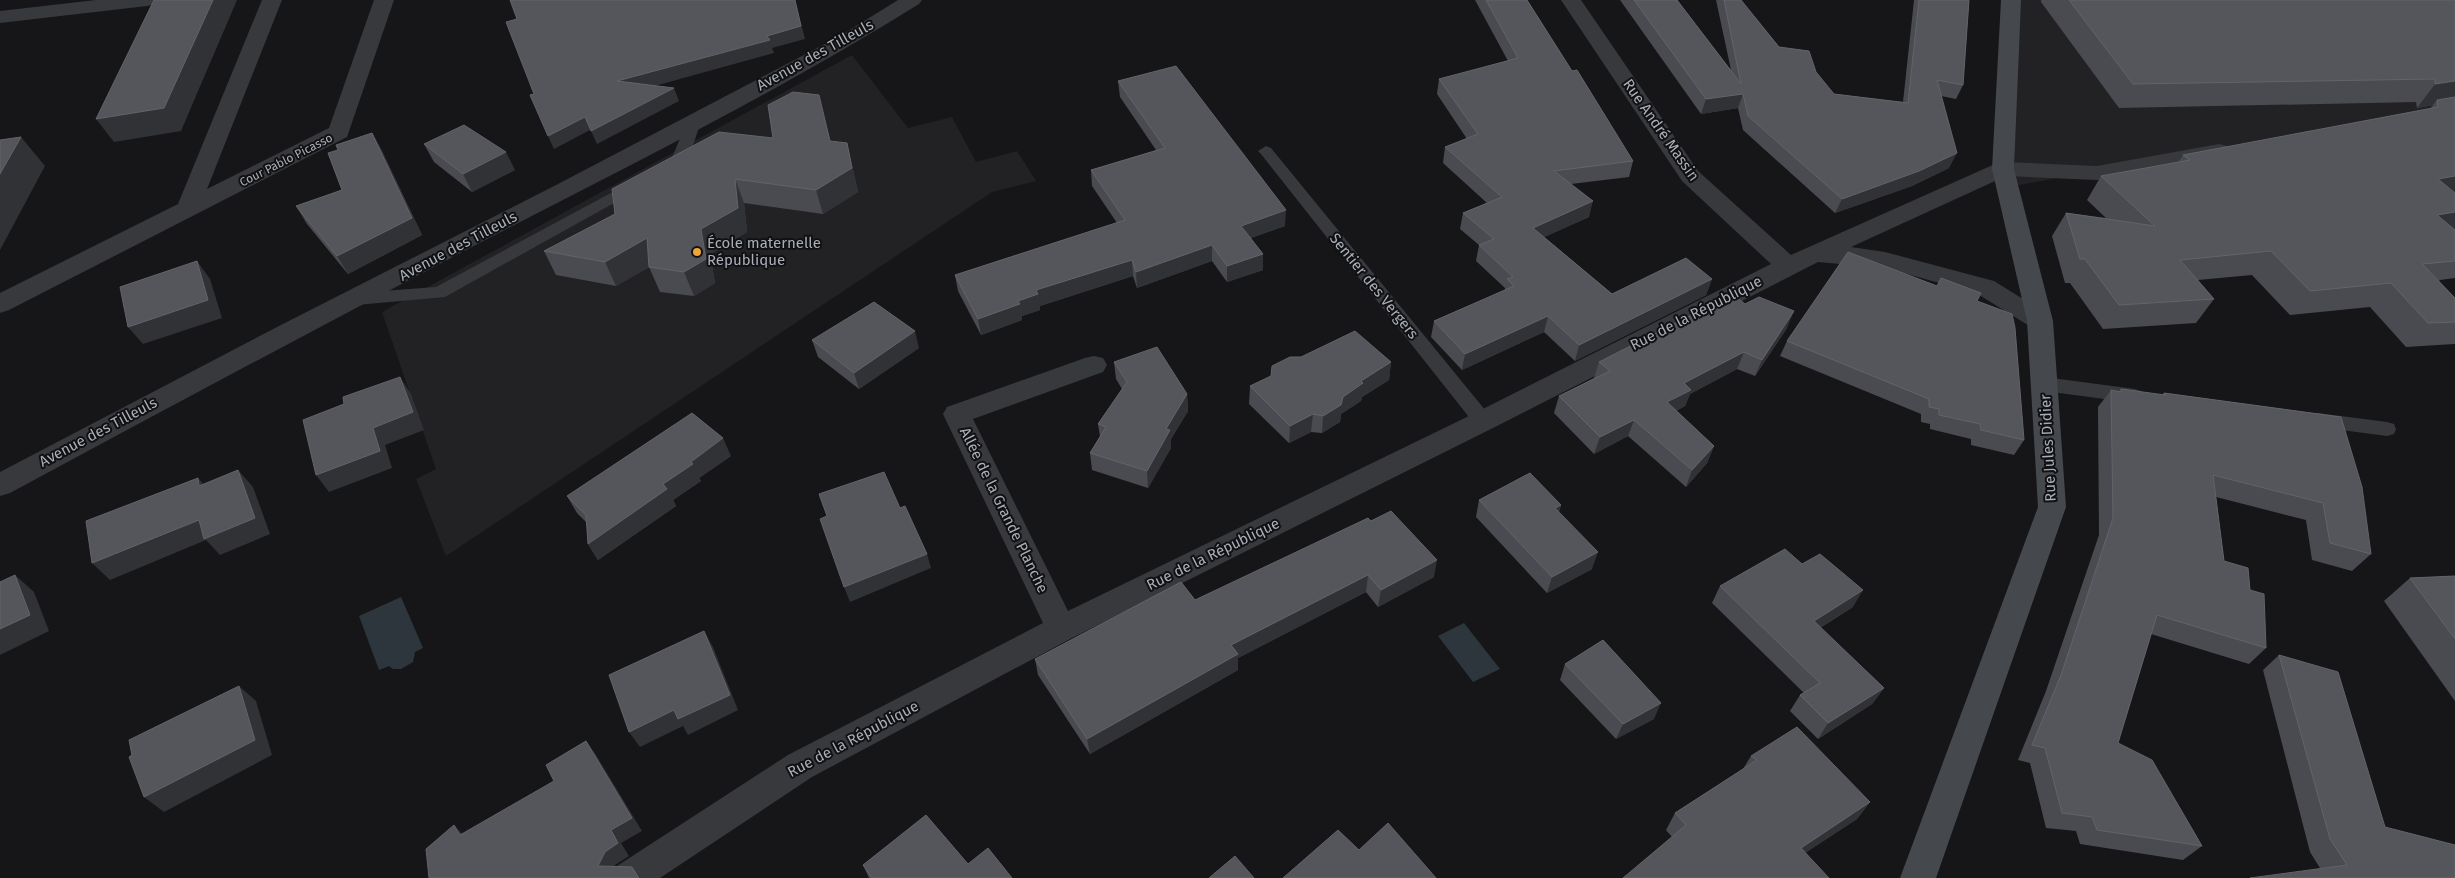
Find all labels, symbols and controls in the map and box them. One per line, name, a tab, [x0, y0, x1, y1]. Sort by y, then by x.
street label: Avenue des Tilleuls	[753, 15, 877, 95]
street label: Rue André Massin	[1619, 76, 1703, 184]
street label: Cour Pablo Picasso	[237, 131, 335, 189]
street label: Avenue des Tilleuls	[396, 207, 520, 285]
street label: Sentier des Vergers	[1326, 229, 1422, 343]
place label: École maternelle République	[707, 234, 821, 269]
marker: École maternelle République	[691, 246, 703, 258]
street label: Rue de la République	[1627, 272, 1765, 354]
street label: Avenue des Tilleuls	[36, 393, 160, 471]
street label: Rue Jules Didier	[2036, 394, 2060, 502]
street label: Allée de la Grande Planche	[956, 424, 1052, 596]
street label: Rue de la République	[1144, 514, 1282, 594]
street label: Rue de la République	[784, 697, 922, 781]

